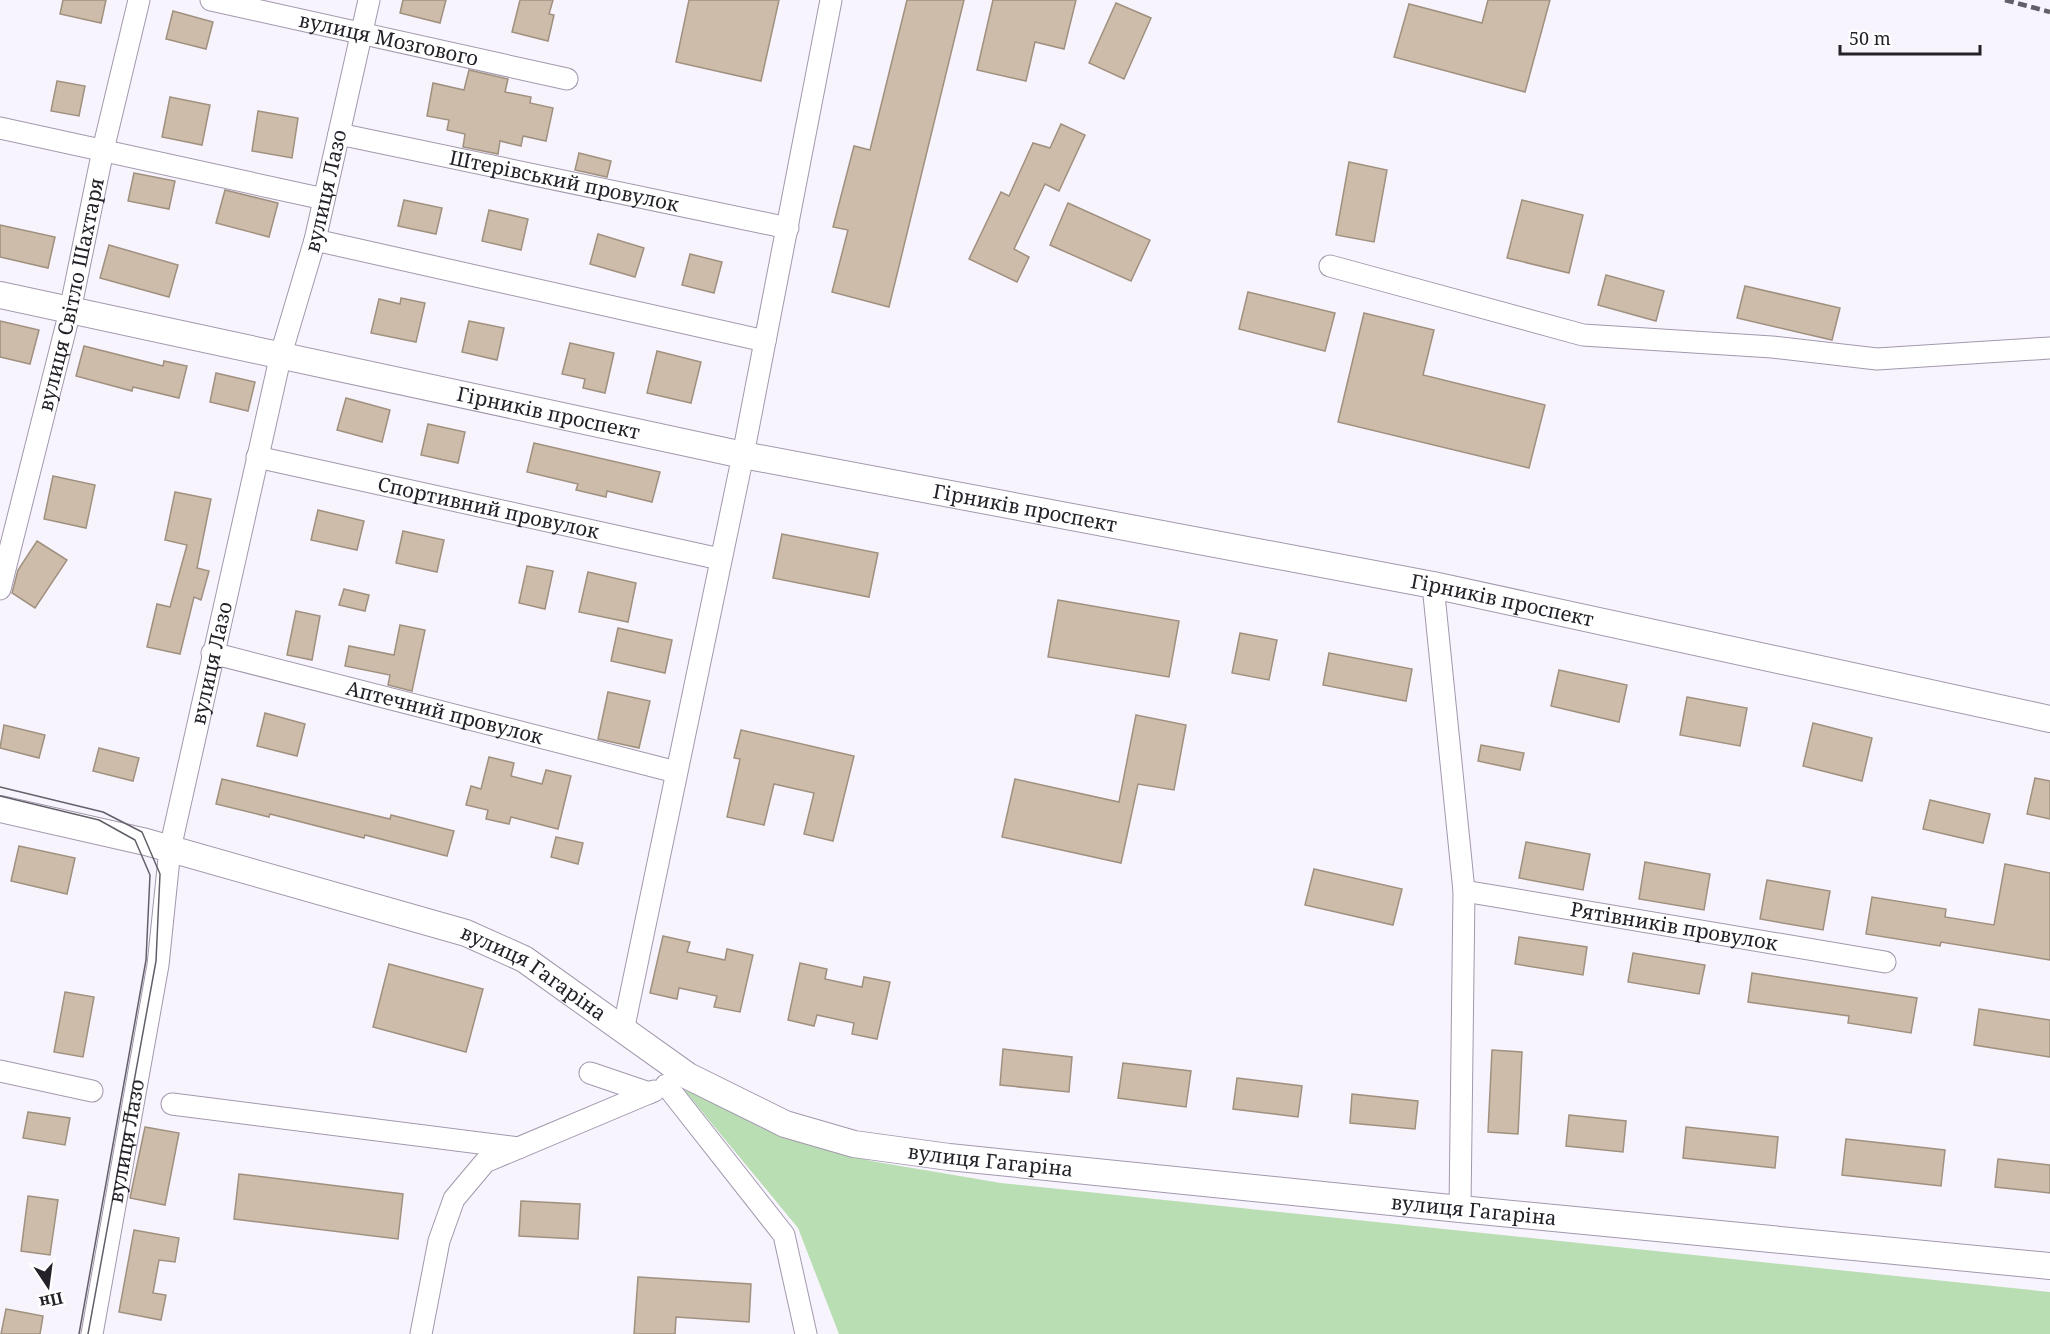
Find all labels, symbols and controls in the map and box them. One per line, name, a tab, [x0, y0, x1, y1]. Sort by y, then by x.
street label: вулиця Мозгового	[297, 6, 481, 72]
scale bar	[1840, 18, 1980, 56]
text: 50 m	[1849, 26, 1891, 50]
street label: вулиця Лазо	[298, 127, 352, 256]
street label: Штерівський провулок	[447, 143, 682, 218]
street label: вулиця Світло Шахтаря	[31, 175, 110, 414]
street label: Гірників проспект	[455, 380, 643, 446]
street label: Спортивний провулок	[375, 470, 602, 545]
street label: Гірників проспект	[931, 477, 1120, 538]
street label: Гірників проспект	[1409, 567, 1597, 633]
street label: вулиця Лазо	[184, 599, 238, 727]
street label: Аптечний провулок	[343, 674, 546, 750]
street label: Рятівників провулок	[1568, 895, 1780, 957]
street label: вулиця Гагаріна	[457, 918, 612, 1027]
street label: вулиця Лазо	[102, 1077, 150, 1205]
street label: вулиця Гагаріна	[906, 1138, 1074, 1183]
street label: вулиця Гагаріна	[1390, 1188, 1558, 1231]
north arrow	[18, 1256, 78, 1316]
text: Пн	[37, 1287, 65, 1314]

